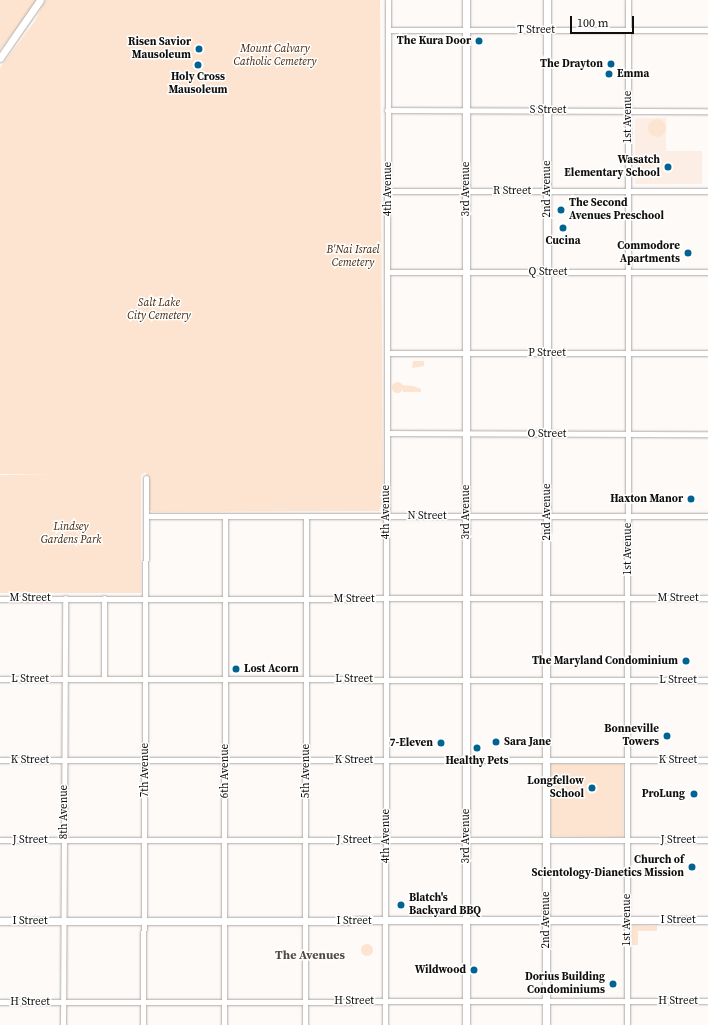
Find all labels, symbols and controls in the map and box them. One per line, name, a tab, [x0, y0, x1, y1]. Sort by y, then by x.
scale bar	[572, 8, 636, 34]
text: 100 m	[577, 15, 609, 31]
street label: T Street	[517, 23, 555, 37]
place label: The Kura Door	[397, 34, 471, 48]
place label: Risen Savior Mausoleum	[128, 36, 191, 62]
marker: The Kura Door	[474, 36, 484, 46]
park label: Mount Calvary Catholic Cemetery	[234, 43, 316, 69]
marker: Risen Savior Mausoleum	[194, 44, 204, 54]
place label: The Drayton	[540, 57, 603, 71]
marker: The Drayton	[606, 59, 616, 69]
marker: Holy Cross Mausoleum	[193, 60, 203, 70]
place label: Emma	[617, 67, 649, 81]
marker: Emma	[604, 69, 614, 79]
place label: Holy Cross Mausoleum	[168, 71, 228, 97]
street label: 1st Avenue	[621, 91, 635, 143]
street label: S Street	[530, 103, 566, 117]
place label: Wasatch Elementary School	[564, 154, 660, 180]
street label: 2nd Avenue	[540, 160, 554, 218]
street label: 4th Avenue	[381, 162, 395, 216]
street label: 3rd Avenue	[459, 162, 473, 216]
marker: Wasatch Elementary School	[663, 162, 673, 172]
street label: R Street	[493, 184, 531, 198]
place label: The Second Avenues Preschool	[569, 197, 664, 223]
marker: The Second Avenues Preschool	[556, 205, 566, 215]
marker: Cucina	[558, 223, 568, 233]
place label: Cucina	[546, 234, 580, 248]
place label: Commodore Apartments	[617, 240, 680, 266]
park label: B'Nai Israel Cemetery	[326, 244, 380, 270]
marker: Commodore Apartments	[683, 248, 693, 258]
street label: Q Street	[529, 265, 567, 279]
park label: Salt Lake City Cemetery	[127, 297, 191, 323]
street label: P Street	[528, 346, 566, 360]
street label: O Street	[528, 427, 566, 441]
street label: 2nd Avenue	[540, 483, 554, 541]
street label: 4th Avenue	[379, 485, 393, 539]
street label: 3rd Avenue	[459, 485, 473, 539]
place label: Haxton Manor	[610, 492, 683, 506]
marker: Haxton Manor	[686, 494, 696, 504]
street label: N Street	[407, 509, 447, 523]
park label: Lindsey Gardens Park	[41, 521, 101, 547]
street label: 1st Avenue	[621, 523, 635, 575]
street label: M Street	[10, 591, 50, 605]
street label: M Street	[658, 591, 698, 605]
street label: M Street	[334, 592, 374, 606]
place label: The Maryland Condominium	[532, 654, 678, 668]
marker: The Maryland Condominium	[681, 656, 691, 666]
place label: Lost Acorn	[244, 662, 299, 676]
marker: Lost Acorn	[231, 664, 241, 674]
street label: L Street	[11, 672, 49, 686]
street label: L Street	[335, 672, 373, 686]
street label: L Street	[659, 673, 697, 687]
place label: Bonneville Towers	[604, 723, 659, 749]
marker: Bonneville Towers	[662, 731, 672, 741]
place label: Sara Jane	[504, 735, 551, 749]
place label: 7-Eleven	[390, 736, 433, 750]
marker: Sara Jane	[491, 737, 501, 747]
marker: 7-Eleven	[436, 738, 446, 748]
street label: 7th Avenue	[138, 743, 152, 797]
marker: Healthy Pets	[472, 743, 482, 753]
street label: 6th Avenue	[218, 744, 232, 798]
street label: 5th Avenue	[299, 744, 313, 798]
street label: K Street	[11, 753, 49, 767]
street label: K Street	[335, 753, 373, 767]
street label: K Street	[659, 753, 697, 767]
place label: Healthy Pets	[445, 754, 509, 768]
place label: Longfellow School	[527, 775, 584, 801]
marker: Longfellow School	[587, 783, 597, 793]
street label: 8th Avenue	[57, 785, 71, 839]
place label: ProLung	[642, 787, 685, 801]
marker: ProLung	[688, 788, 700, 800]
street label: 4th Avenue	[379, 809, 393, 863]
street label: 3rd Avenue	[459, 809, 473, 863]
street label: J Street	[12, 833, 48, 847]
street label: J Street	[336, 833, 372, 847]
street label: J Street	[660, 833, 696, 847]
place label: Church of Scientology-Dianetics Mission	[532, 854, 684, 880]
marker: Church of Scientology-Dianetics Mission	[687, 862, 697, 872]
street label: 2nd Avenue	[539, 891, 553, 949]
place label: Blatch's Backyard BBQ	[409, 892, 481, 918]
street label: 1st Avenue	[620, 894, 634, 946]
marker: Blatch's Backyard BBQ	[396, 900, 406, 910]
street label: I Street	[660, 913, 696, 927]
street label: I Street	[12, 914, 48, 928]
street label: I Street	[336, 914, 372, 928]
district label: The Avenues	[275, 949, 345, 963]
place label: Wildwood	[415, 963, 466, 977]
marker: Wildwood	[469, 965, 479, 975]
place label: Dorius Building Condominiums	[525, 971, 605, 997]
marker: Dorius Building Condominiums	[608, 979, 618, 989]
street label: H Street	[334, 994, 374, 1008]
street label: H Street	[658, 994, 698, 1008]
street label: H Street	[10, 995, 50, 1009]

